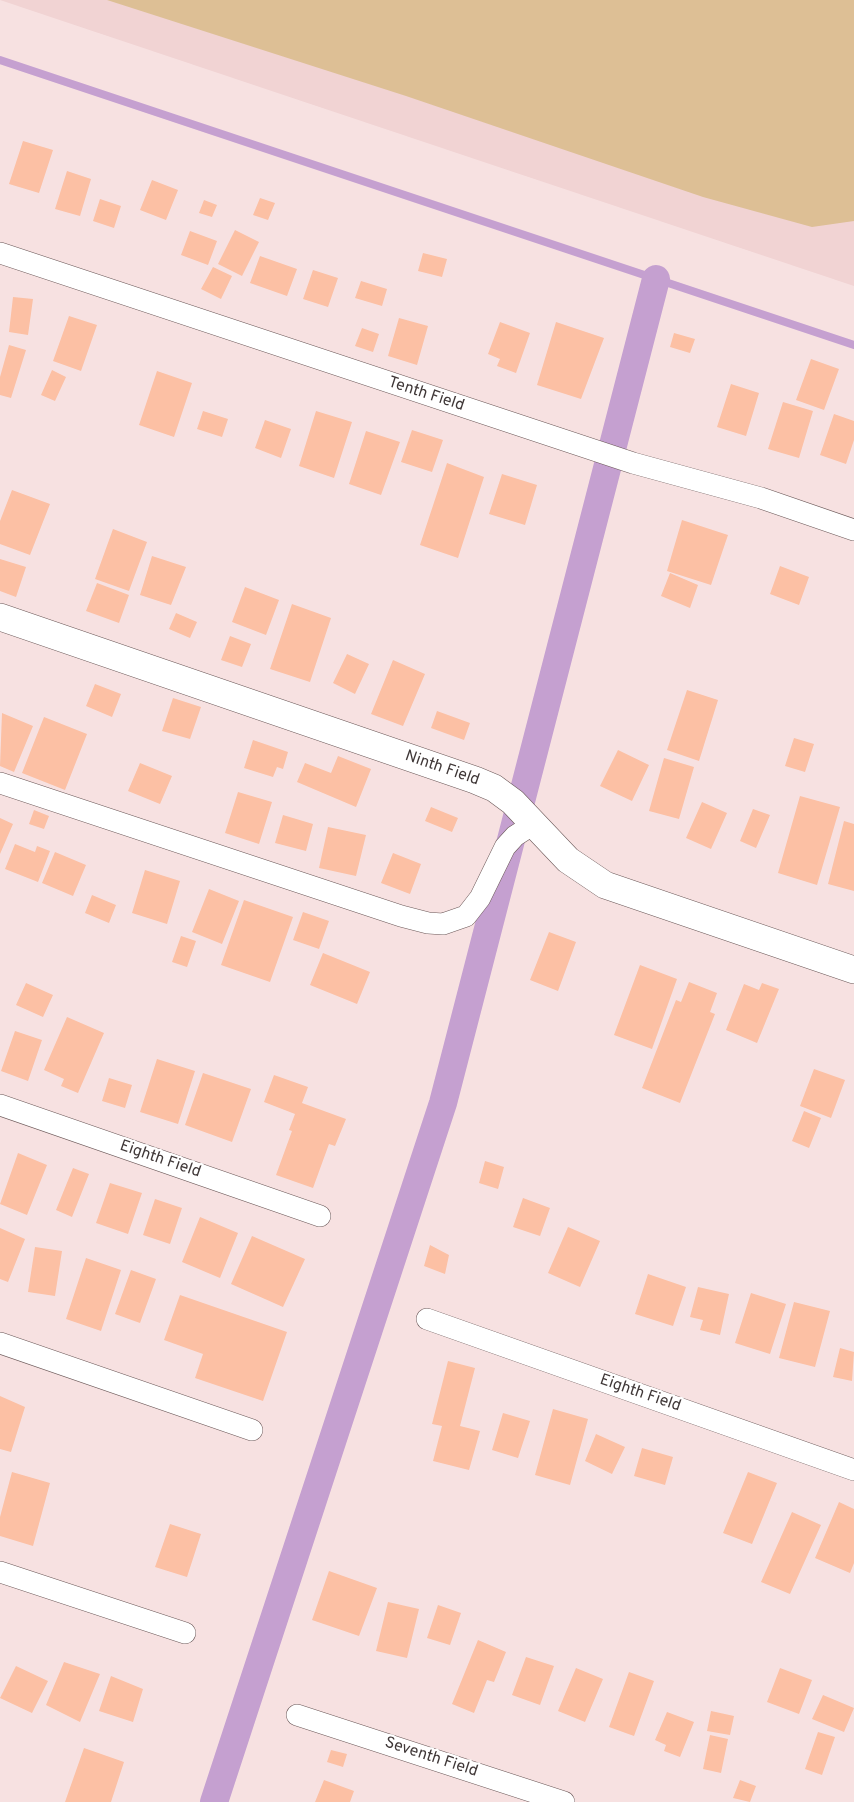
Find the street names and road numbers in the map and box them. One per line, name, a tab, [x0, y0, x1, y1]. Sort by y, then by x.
street label: Tenth Field	[386, 374, 466, 416]
street label: Ninth Field	[402, 747, 482, 791]
street label: Eighth Field	[117, 1137, 203, 1183]
street label: Eighth Field	[597, 1371, 683, 1417]
street label: Seventh Field	[382, 1734, 480, 1782]

